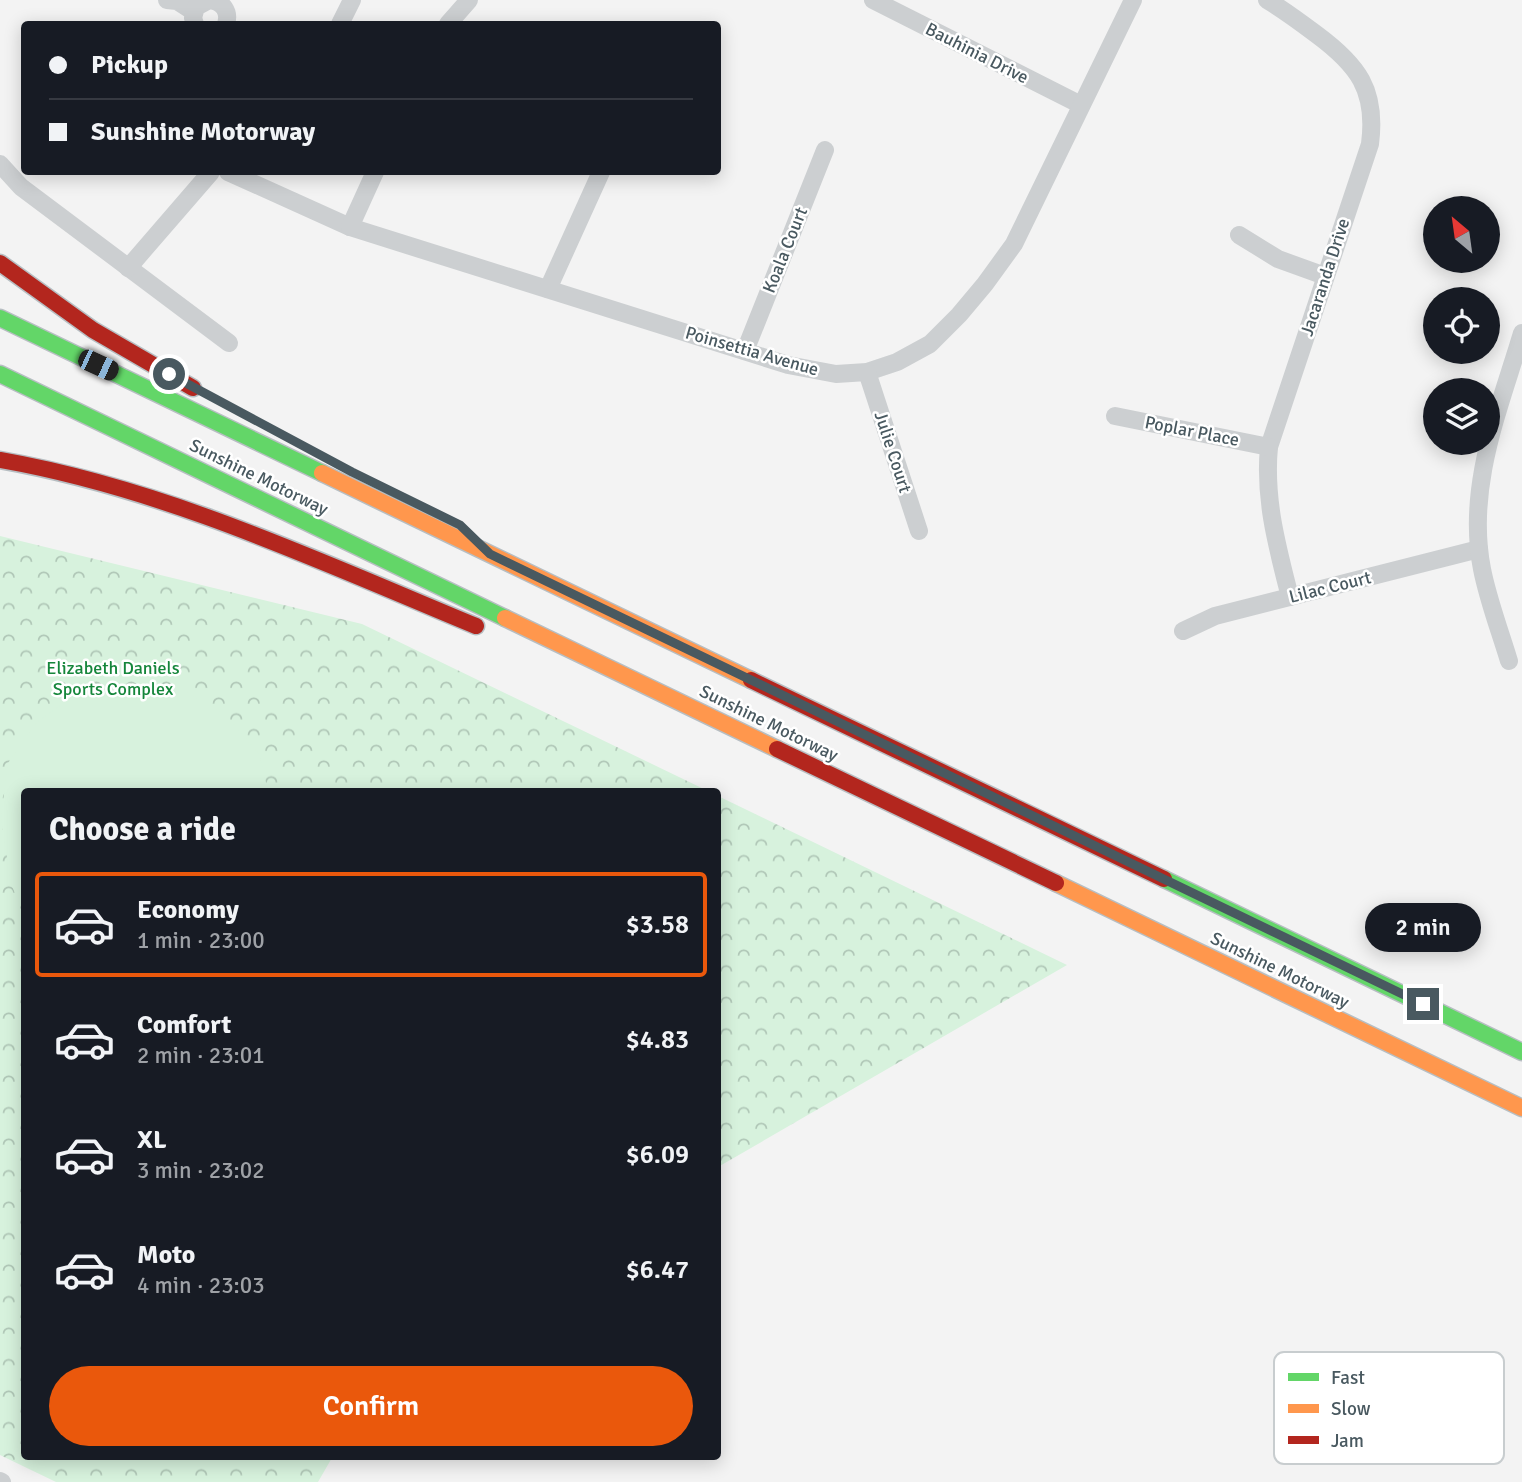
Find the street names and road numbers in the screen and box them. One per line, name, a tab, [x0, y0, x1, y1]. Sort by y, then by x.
street label: Bauhinia Drive	[922, 18, 1032, 88]
street label: Koala Court	[758, 204, 812, 296]
street label: Jacaranda Drive	[1296, 215, 1354, 339]
street label: Poinsettia Avenue	[683, 321, 821, 381]
street label: Julie Court	[870, 409, 916, 495]
street label: Poplar Place	[1143, 411, 1241, 451]
street label: Sunshine Motorway	[186, 434, 332, 520]
street label: Lilac Court	[1287, 566, 1373, 608]
street label: Sunshine Motorway	[696, 680, 842, 766]
street label: Sunshine Motorway	[1207, 927, 1353, 1013]

